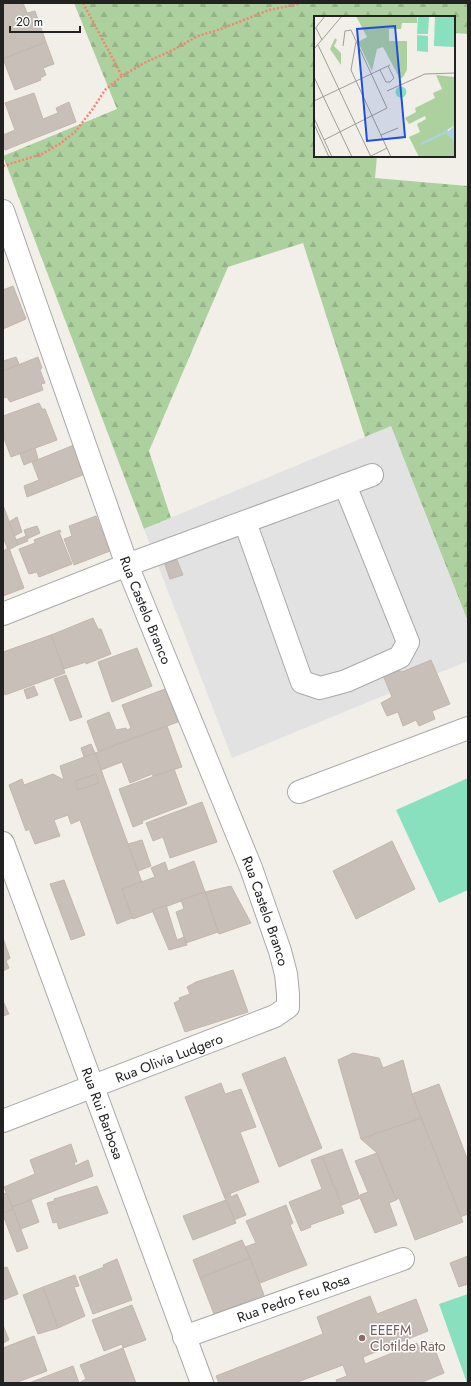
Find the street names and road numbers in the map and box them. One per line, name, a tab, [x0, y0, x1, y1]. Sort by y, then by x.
street label: Rua Castelo Branco	[115, 554, 177, 668]
street label: Rua Castelo Branco	[237, 853, 294, 968]
street label: Rua Olivia Ludgero	[112, 1028, 226, 1088]
street label: Rua Rui Barbosa	[77, 1064, 129, 1162]
street label: Rua Pedro Feu Rosa	[234, 1269, 352, 1327]

